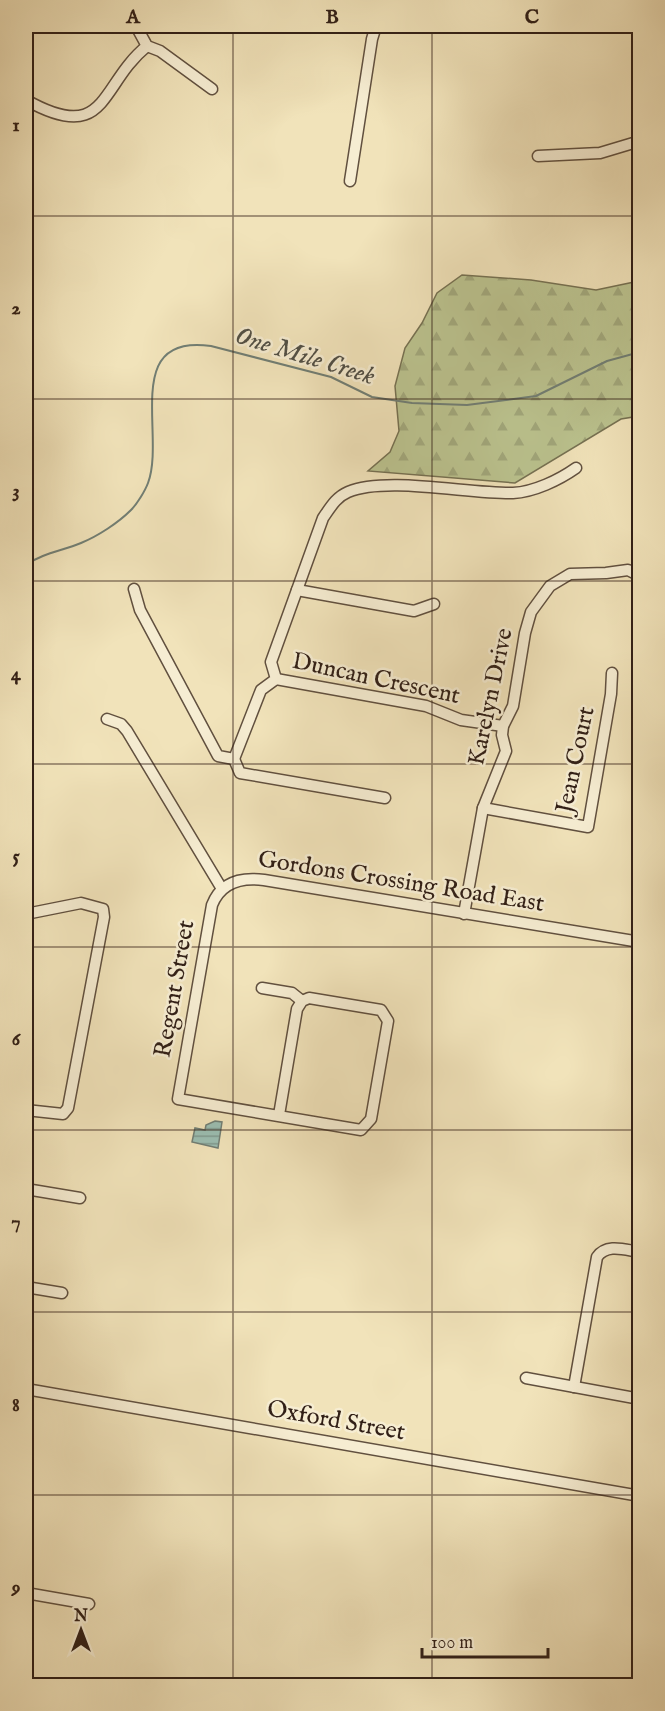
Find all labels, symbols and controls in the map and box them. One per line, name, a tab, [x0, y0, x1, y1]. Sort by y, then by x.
text: A	[125, 5, 141, 30]
text: B	[325, 5, 339, 30]
text: C	[525, 5, 539, 30]
text: 1	[12, 113, 20, 138]
text: 2	[11, 296, 21, 321]
water label: One Mile Creek	[231, 319, 379, 393]
text: 3	[12, 479, 20, 504]
street label: Karelyn Drive	[461, 626, 521, 768]
street label: Duncan Crescent	[289, 646, 463, 712]
text: 4	[11, 662, 22, 687]
street label: Jean Court	[549, 704, 602, 819]
text: 5	[12, 844, 20, 869]
street label: Gordons Crossing Road East	[256, 844, 546, 920]
street label: Regent Street	[148, 918, 202, 1060]
text: 6	[12, 1027, 22, 1052]
text: 7	[11, 1210, 21, 1235]
text: 8	[12, 1393, 20, 1418]
street label: Oxford Street	[265, 1394, 407, 1448]
text: 9	[11, 1575, 21, 1600]
north arrow	[51, 1600, 111, 1660]
text: N	[73, 1607, 88, 1627]
scale bar	[422, 1621, 548, 1659]
text: 100 m	[431, 1632, 473, 1655]

